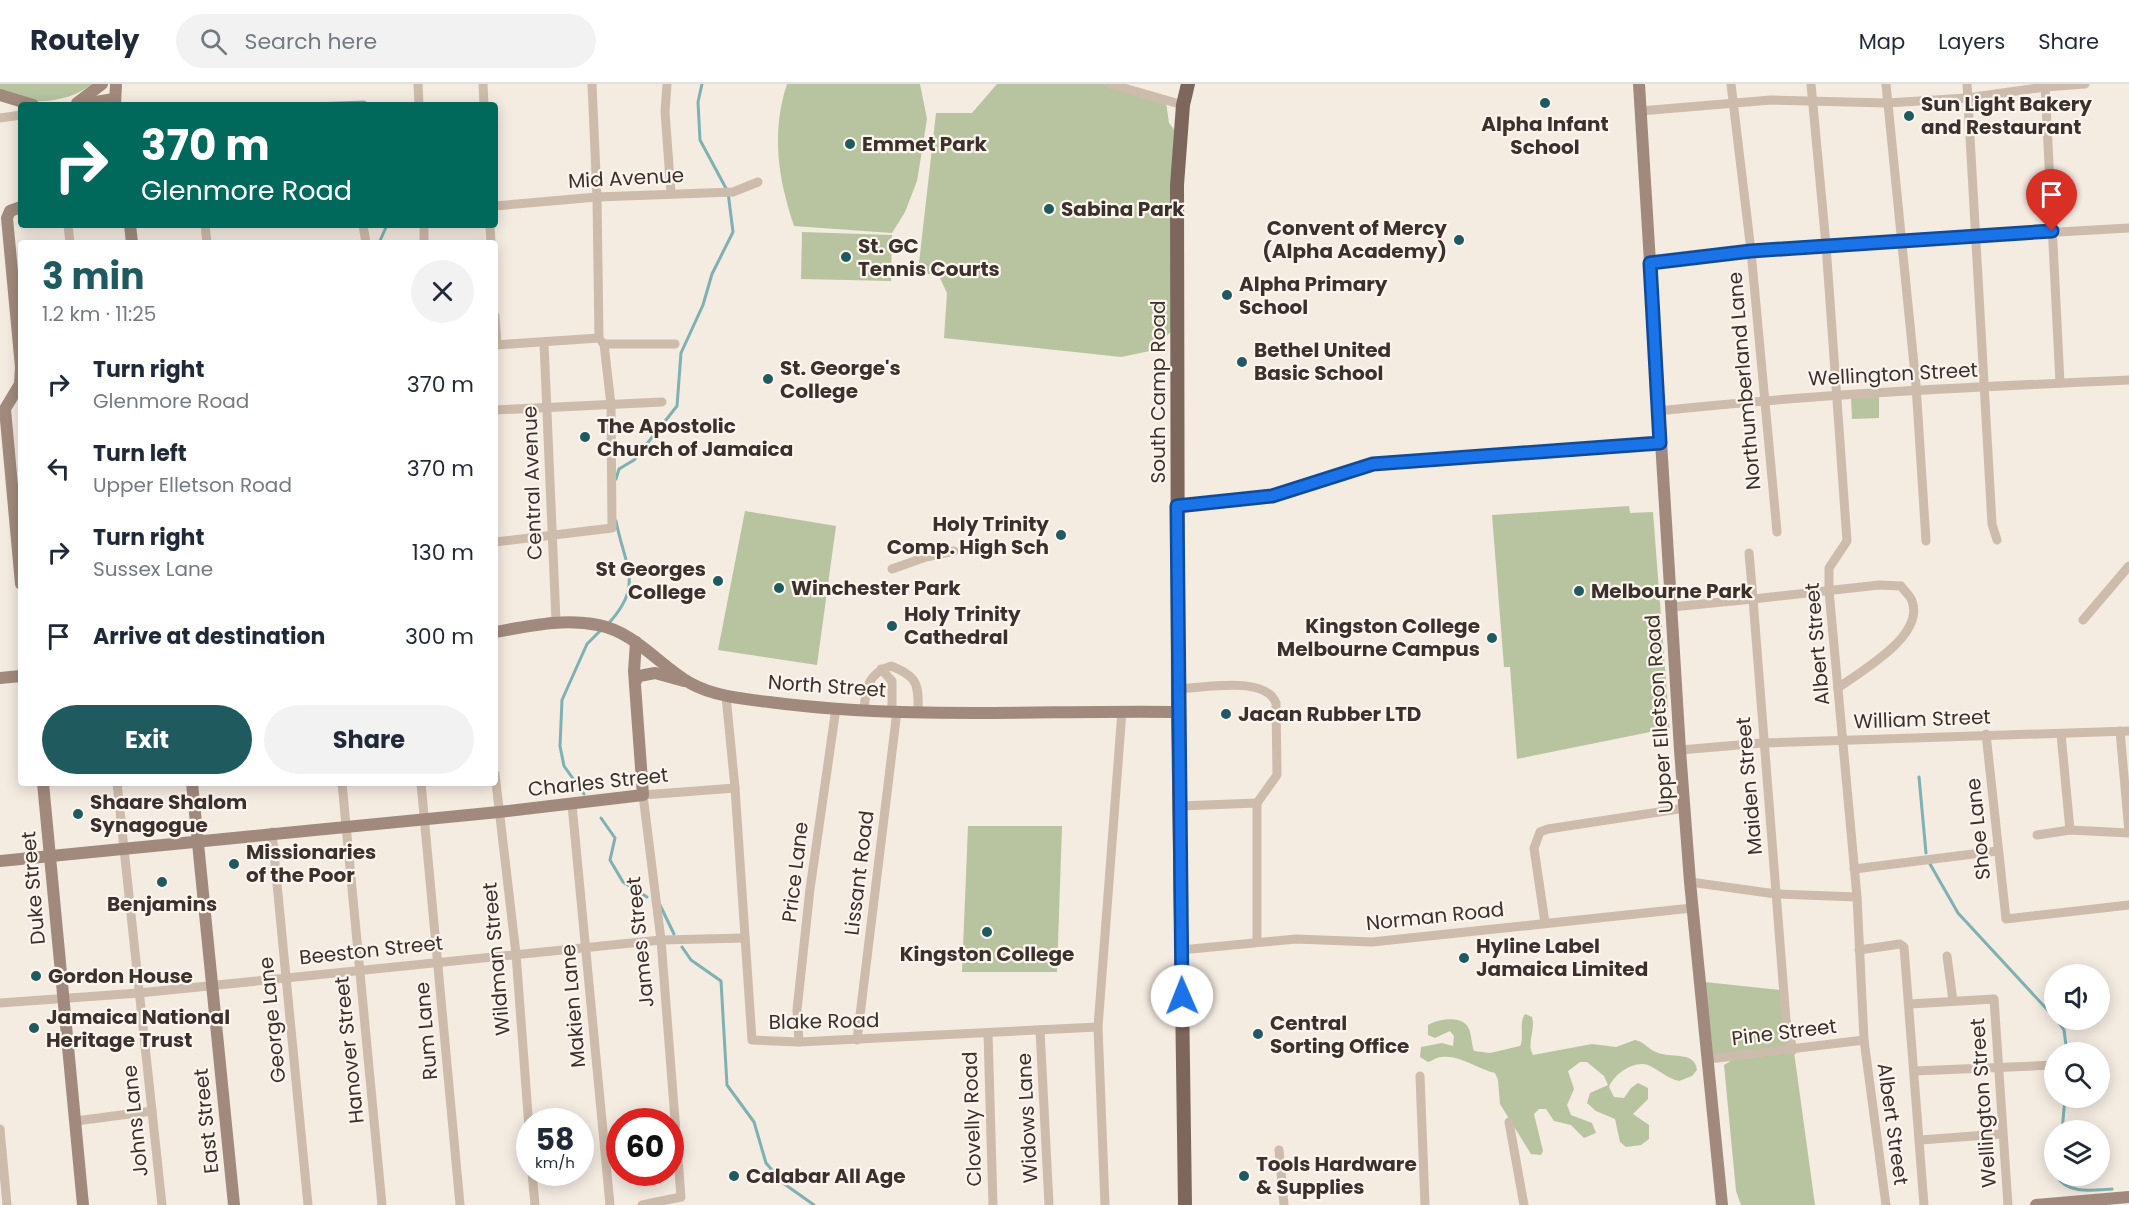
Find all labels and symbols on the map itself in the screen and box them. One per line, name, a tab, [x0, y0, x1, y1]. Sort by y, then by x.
place label: Sun Light Bakery and Restaurant	[1921, 90, 2092, 141]
marker: Alpha Infant School	[1538, 96, 1552, 110]
marker: Sun Light Bakery and Restaurant	[1902, 109, 1916, 123]
place label: Alpha Infant School	[1481, 110, 1609, 161]
place label: Emmet Park	[862, 130, 987, 158]
marker: Emmet Park	[843, 137, 857, 151]
street label: Mid Avenue	[567, 161, 685, 195]
pin	[2026, 169, 2077, 231]
place label: Sabina Park	[1061, 195, 1185, 223]
marker: Sabina Park	[1042, 202, 1056, 216]
place label: Convent of Mercy (Alpha Academy)	[1262, 214, 1447, 265]
place label: St. GC Tennis Courts	[858, 232, 1000, 283]
marker: Convent of Mercy (Alpha Academy)	[1452, 233, 1466, 247]
marker: St. GC Tennis Courts	[839, 250, 853, 264]
place label: Alpha Primary School	[1239, 270, 1388, 321]
street label: Northumberland Lane	[1721, 271, 1767, 491]
marker: Alpha Primary School	[1220, 288, 1234, 302]
street label: South Camp Road	[1144, 300, 1172, 484]
place label: Bethel United Basic School	[1254, 336, 1391, 387]
place label: St. George's College	[780, 354, 901, 405]
marker: Bethel United Basic School	[1235, 355, 1249, 369]
street label: Wellington Street	[1807, 356, 1979, 392]
marker: St. George's College	[761, 372, 775, 386]
street label: Central Avenue	[515, 405, 549, 561]
place label: The Apostolic Church of Jamaica	[597, 412, 793, 463]
marker: The Apostolic Church of Jamaica	[578, 430, 592, 444]
place label: Holy Trinity Comp. High Sch	[887, 510, 1049, 561]
marker: Holy Trinity Comp. High Sch	[1054, 528, 1068, 542]
place label: St Georges College	[595, 555, 706, 606]
marker: St Georges College	[711, 574, 725, 588]
place label: Winchester Park	[791, 574, 961, 602]
place label: Melbourne Park	[1591, 577, 1754, 605]
marker: Winchester Park	[772, 581, 786, 595]
street label: Albert Street	[1798, 582, 1836, 706]
marker: Melbourne Park	[1572, 584, 1586, 598]
place label: Holy Trinity Cathedral	[904, 600, 1021, 651]
place label: Kingston College Melbourne Campus	[1277, 612, 1480, 663]
street label: Upper Elletson Road	[1638, 614, 1680, 814]
marker: Holy Trinity Cathedral	[885, 619, 899, 633]
marker: Kingston College Melbourne Campus	[1485, 631, 1499, 645]
street label: North Street	[767, 668, 887, 704]
place label: Jacan Rubber LTD	[1238, 700, 1421, 728]
street label: William Street	[1853, 703, 1991, 735]
marker: Jacan Rubber LTD	[1219, 707, 1233, 721]
street label: Maiden Street	[1729, 716, 1769, 856]
street label: Charles Street	[526, 761, 670, 803]
street label: Shoe Lane	[1959, 777, 1997, 881]
place label: Shaare Shalom Synagogue	[90, 788, 247, 839]
marker: Shaare Shalom Synagogue	[71, 807, 85, 821]
street label: Lissant Road	[837, 809, 881, 937]
street label: Price Lane	[775, 820, 815, 924]
street label: Duke Street	[14, 830, 52, 946]
place label: Missionaries of the Poor	[246, 838, 376, 889]
marker: Missionaries of the Poor	[227, 857, 241, 871]
marker: Benjamins	[155, 875, 169, 889]
street label: James Street	[619, 875, 661, 1009]
street label: Wildman Street	[475, 881, 517, 1037]
place label: Benjamins	[107, 890, 217, 918]
street label: Norman Road	[1365, 895, 1505, 937]
marker: Kingston College	[980, 925, 994, 939]
street label: Beeston Street	[298, 929, 444, 971]
place label: Hyline Label Jamaica Limited	[1476, 932, 1648, 983]
place label: Kingston College	[900, 940, 1074, 968]
street label: Makien Lane	[554, 943, 592, 1069]
marker: Hyline Label Jamaica Limited	[1457, 951, 1471, 965]
street label: George Lane	[251, 955, 293, 1085]
place label: Gordon House	[48, 962, 193, 990]
position arrow	[1150, 964, 1214, 1028]
marker: Gordon House	[29, 969, 43, 983]
street label: Hanover Street	[327, 975, 371, 1125]
street label: Rum Lane	[408, 981, 444, 1081]
place label: Jamaica National Heritage Trust	[46, 1003, 230, 1054]
street label: Blake Road	[768, 1006, 880, 1036]
place label: Central Sorting Office	[1270, 1009, 1409, 1060]
street label: Pine Street	[1730, 1012, 1838, 1052]
street label: Wellington Street	[1963, 1017, 2003, 1189]
marker: Jamaica National Heritage Trust	[27, 1021, 41, 1035]
marker: Central Sorting Office	[1251, 1027, 1265, 1041]
street label: Clovelly Road	[956, 1051, 988, 1187]
street label: Widows Lane	[1010, 1052, 1044, 1184]
street label: Albert Street	[1871, 1061, 1915, 1187]
street label: Johns Lane	[115, 1064, 155, 1178]
street label: East Street	[187, 1067, 225, 1175]
speed limit sign: 60	[606, 1108, 684, 1186]
place label: Tools Hardware & Supplies	[1256, 1150, 1417, 1201]
place label: Calabar All Age	[746, 1162, 906, 1190]
marker: Calabar All Age	[727, 1169, 741, 1183]
marker: Tools Hardware & Supplies	[1237, 1169, 1251, 1183]

